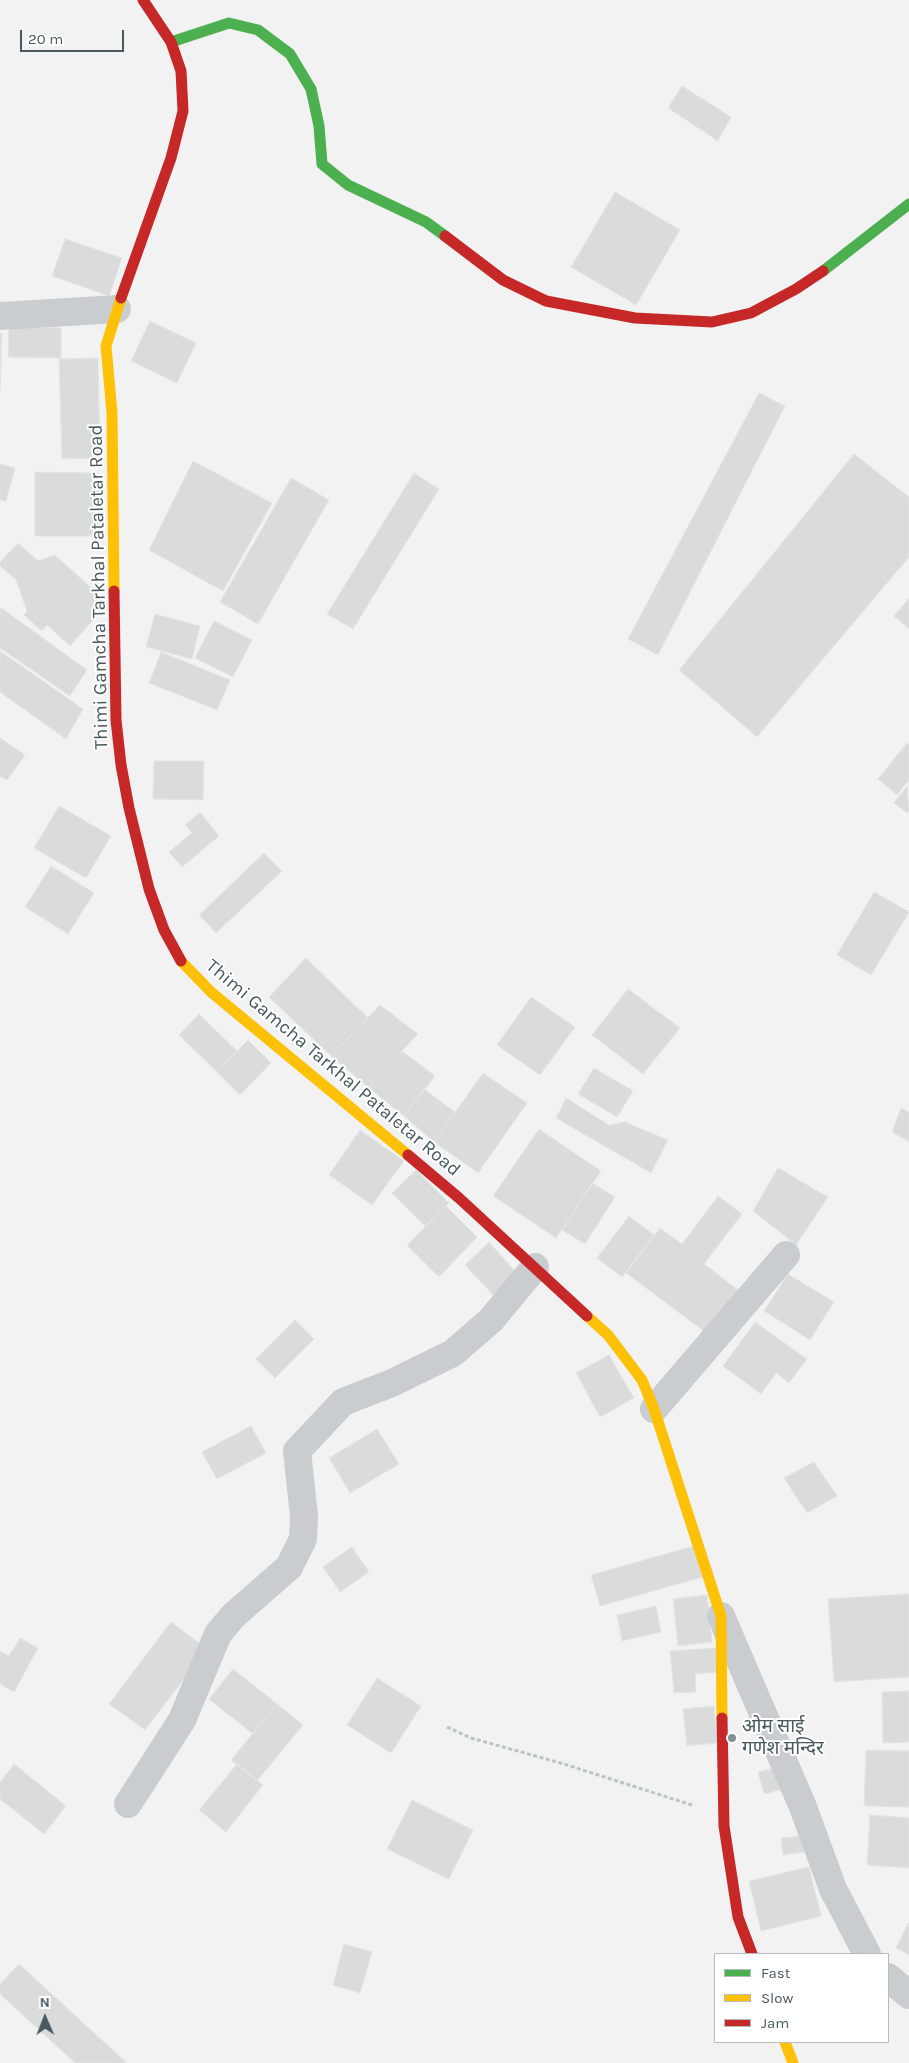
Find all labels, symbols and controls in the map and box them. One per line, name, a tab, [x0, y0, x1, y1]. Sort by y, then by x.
scale bar	[22, 20, 126, 52]
text: 20 m	[28, 30, 63, 48]
street label: Thimi Gamcha Tarkhal Pataletar Road	[85, 424, 113, 750]
street label: Thimi Gamcha Tarkhal Pataletar Road	[201, 955, 465, 1181]
place label: ओम साई गणेश मन्दिर	[742, 1716, 824, 1760]
marker: ओम साई गणेश मन्दिर	[726, 1732, 738, 1744]
legend	[714, 1953, 889, 2043]
text: Fast	[761, 1964, 790, 1982]
text: Slow	[761, 1989, 793, 2007]
north arrow	[20, 1993, 70, 2043]
text: N	[40, 1994, 50, 2011]
text: Jam	[761, 2014, 789, 2032]

